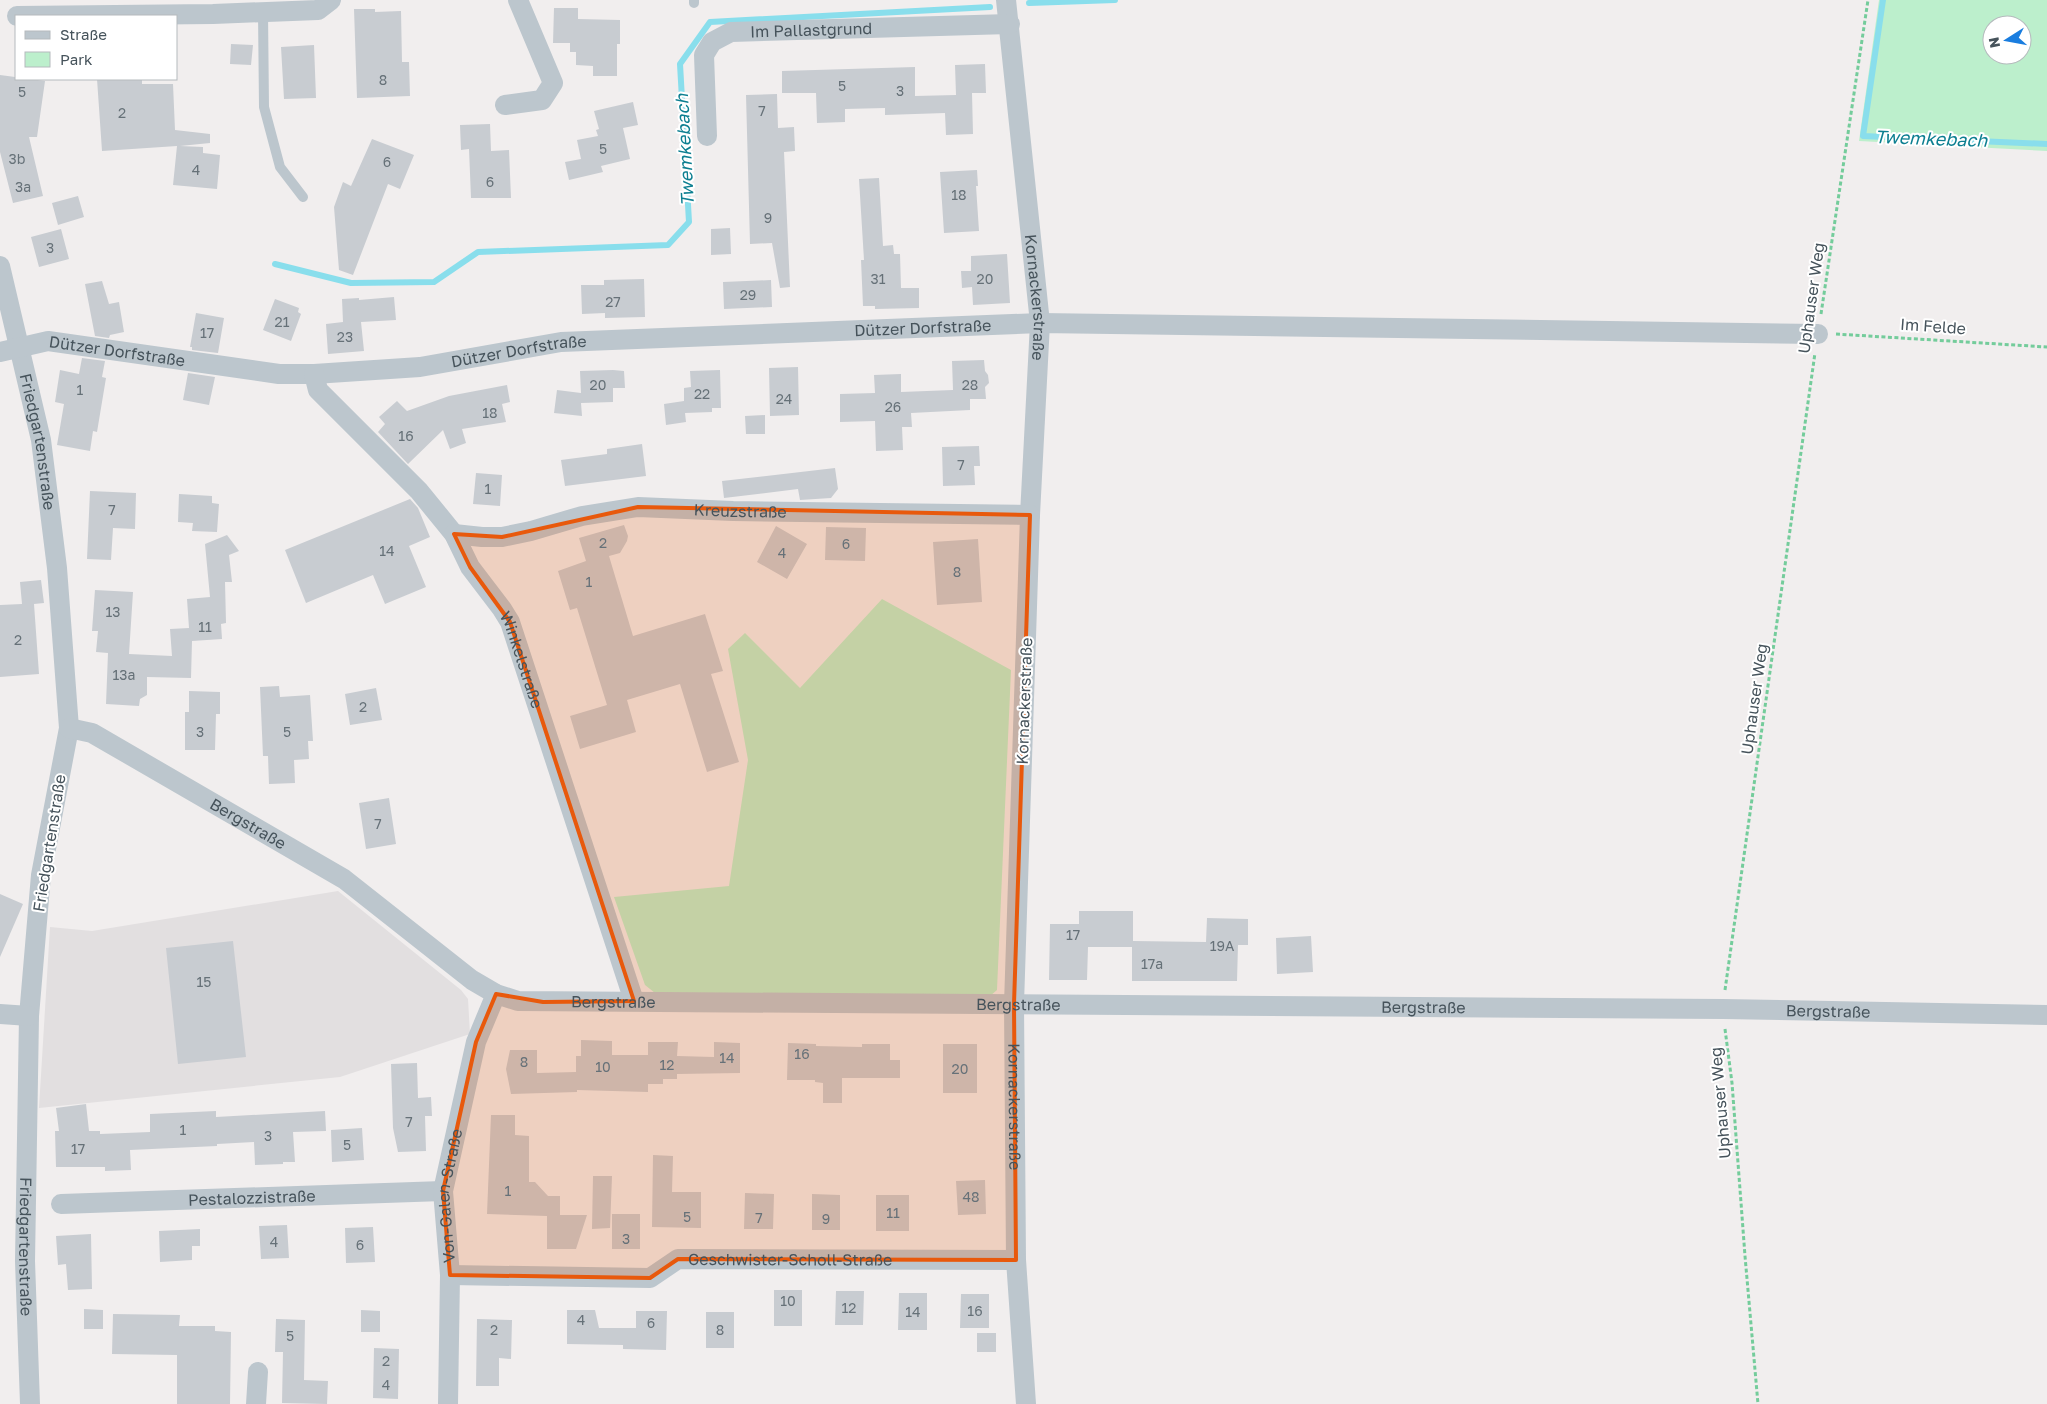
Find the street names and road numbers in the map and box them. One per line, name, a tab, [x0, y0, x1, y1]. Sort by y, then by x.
street label: Im Pallastgrund	[750, 18, 873, 41]
street label: Kornackerstraße	[1021, 233, 1050, 361]
street label: Uphauser Weg	[1793, 241, 1829, 355]
street label: Im Felde	[1899, 314, 1967, 338]
street label: Dützer Dorfstraße	[854, 315, 992, 340]
street label: Dützer Dorfstraße	[48, 331, 186, 370]
street label: Dützer Dorfstraße	[449, 331, 587, 371]
street label: Friedgartenstraße	[16, 371, 60, 511]
street label: Kreuzstraße	[693, 499, 787, 522]
street label: Winkelstraße	[496, 607, 548, 711]
street label: Kornackerstraße	[1012, 637, 1036, 765]
street label: Uphauser Weg	[1736, 642, 1772, 756]
street label: Friedgartenstraße	[28, 773, 70, 913]
street label: Bergstraße	[207, 794, 290, 853]
street label: Bergstraße	[571, 991, 656, 1012]
street label: Bergstraße	[976, 994, 1061, 1015]
street label: Bergstraße	[1381, 997, 1466, 1017]
street label: Bergstraße	[1786, 1000, 1871, 1022]
street label: Kornackerstraße	[1004, 1043, 1025, 1170]
street label: Uphauser Weg	[1705, 1046, 1735, 1160]
street label: Von-Galen-Straße	[433, 1127, 467, 1264]
street label: Friedgartenstraße	[15, 1177, 37, 1316]
street label: Pestalozzistraße	[188, 1185, 316, 1210]
street label: Geschwister-Scholl-Straße	[688, 1249, 892, 1270]

